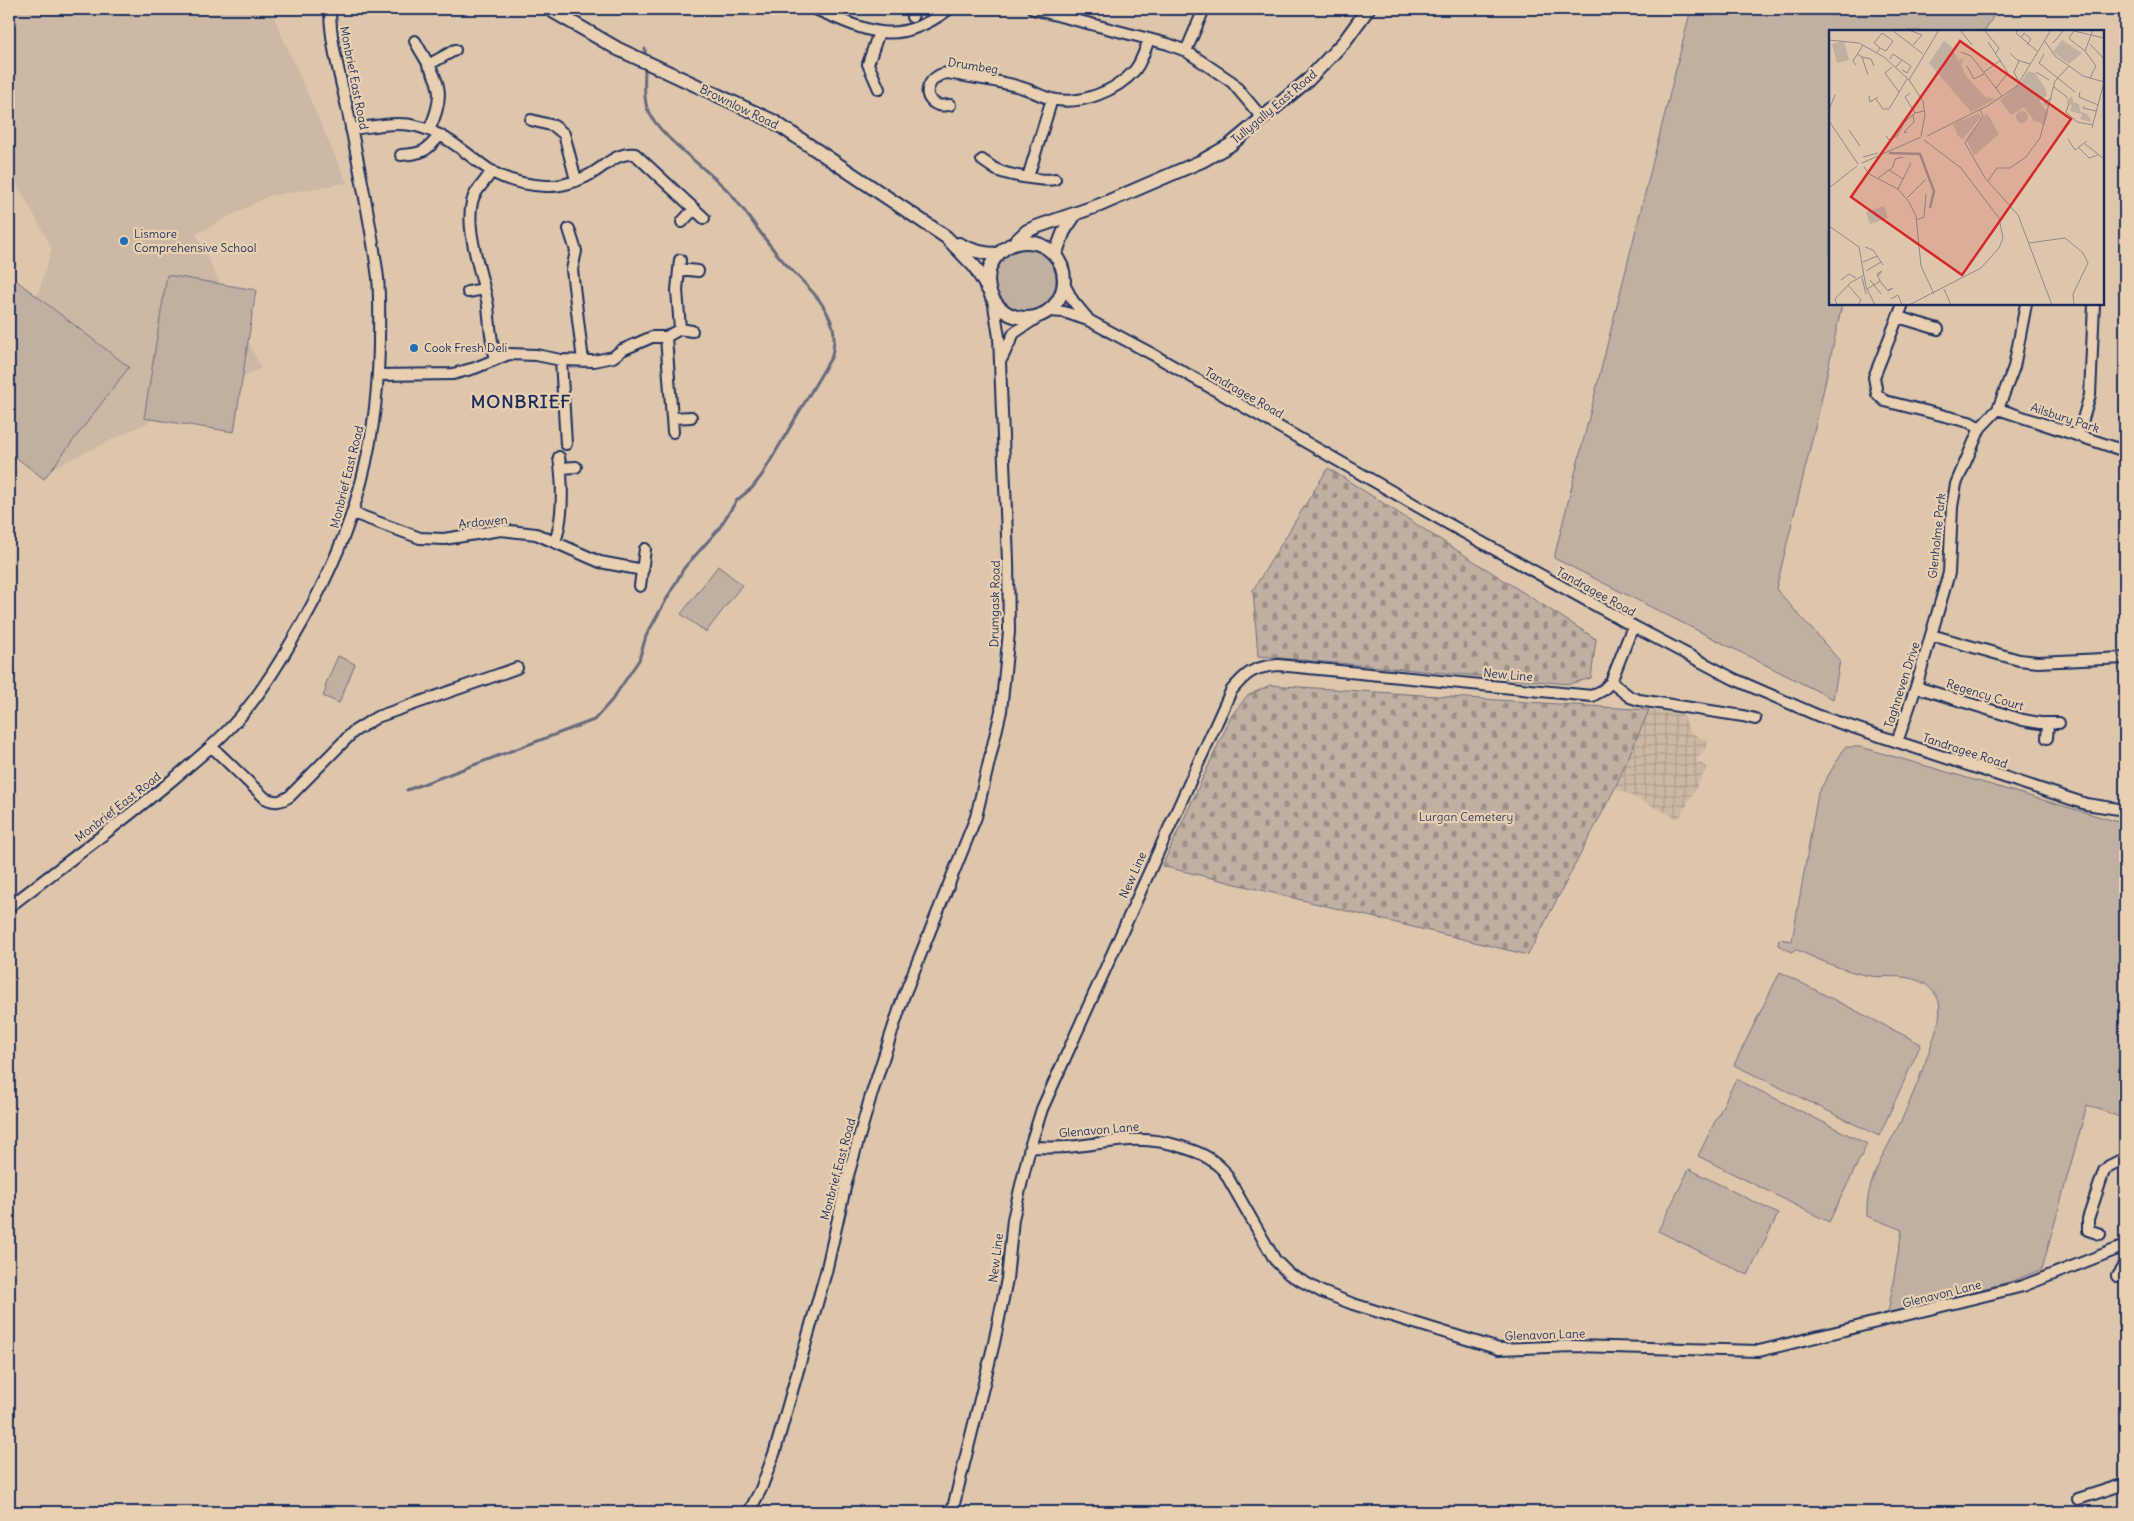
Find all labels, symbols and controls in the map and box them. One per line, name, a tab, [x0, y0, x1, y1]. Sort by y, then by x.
street label: Monbrief East Road	[337, 25, 372, 131]
inset map	[1829, 30, 2104, 305]
street label: Drumbeg	[947, 54, 999, 77]
street label: Tullygally East Road	[1228, 66, 1320, 147]
street label: Brownlow Road	[697, 81, 781, 132]
place label: Lismore Comprehensive School	[134, 226, 256, 255]
marker: Lismore Comprehensive School	[118, 235, 130, 247]
place label: Cook Fresh Deli	[424, 340, 507, 355]
marker: Cook Fresh Deli	[408, 342, 420, 354]
street label: Tandragee Road	[1202, 364, 1286, 421]
district label: MONBRIEF	[471, 390, 571, 413]
street label: Ailsbury Park	[2029, 399, 2101, 436]
street label: Monbrief East Road	[327, 424, 366, 530]
street label: Glenholme Park	[1925, 493, 1948, 579]
street label: Ardowen	[458, 511, 508, 532]
street label: Drumgask Road	[986, 560, 1003, 648]
street label: Tandragee Road	[1554, 564, 1639, 620]
street label: Taghneven Drive	[1881, 640, 1923, 730]
street label: New Line	[1483, 665, 1533, 684]
street label: Regency Court	[1945, 676, 2026, 713]
street label: Tandragee Road	[1921, 730, 2010, 771]
street label: Monbrief East Road	[72, 768, 164, 845]
park label: Lurgan Cemetery	[1419, 809, 1513, 824]
street label: New Line	[1116, 849, 1149, 901]
street label: Monbrief East Road	[817, 1116, 858, 1222]
street label: Glenavon Lane	[1058, 1119, 1140, 1140]
street label: New Line	[985, 1232, 1006, 1283]
street label: Glenavon Lane	[1901, 1276, 1983, 1311]
street label: Glenavon Lane	[1504, 1326, 1586, 1343]

